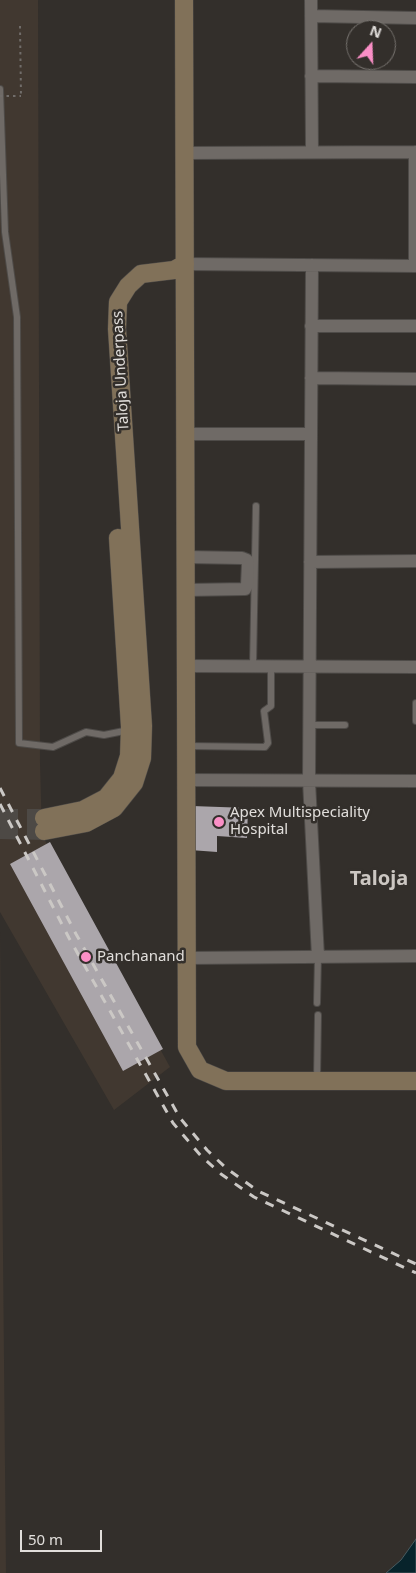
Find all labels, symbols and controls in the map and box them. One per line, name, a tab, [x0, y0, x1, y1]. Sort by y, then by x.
north arrow	[346, 20, 396, 70]
text: N	[367, 20, 385, 42]
street label: Taloja Underpass	[109, 310, 133, 432]
place label: Apex Multispeciality Hospital	[230, 804, 370, 839]
marker: Apex Multispeciality Hospital	[212, 815, 226, 829]
district label: Taloja	[350, 867, 408, 891]
place label: Panchanand	[97, 948, 185, 966]
marker: Panchanand	[79, 950, 93, 964]
scale bar	[22, 1520, 105, 1552]
text: 50 m	[28, 1529, 63, 1549]

